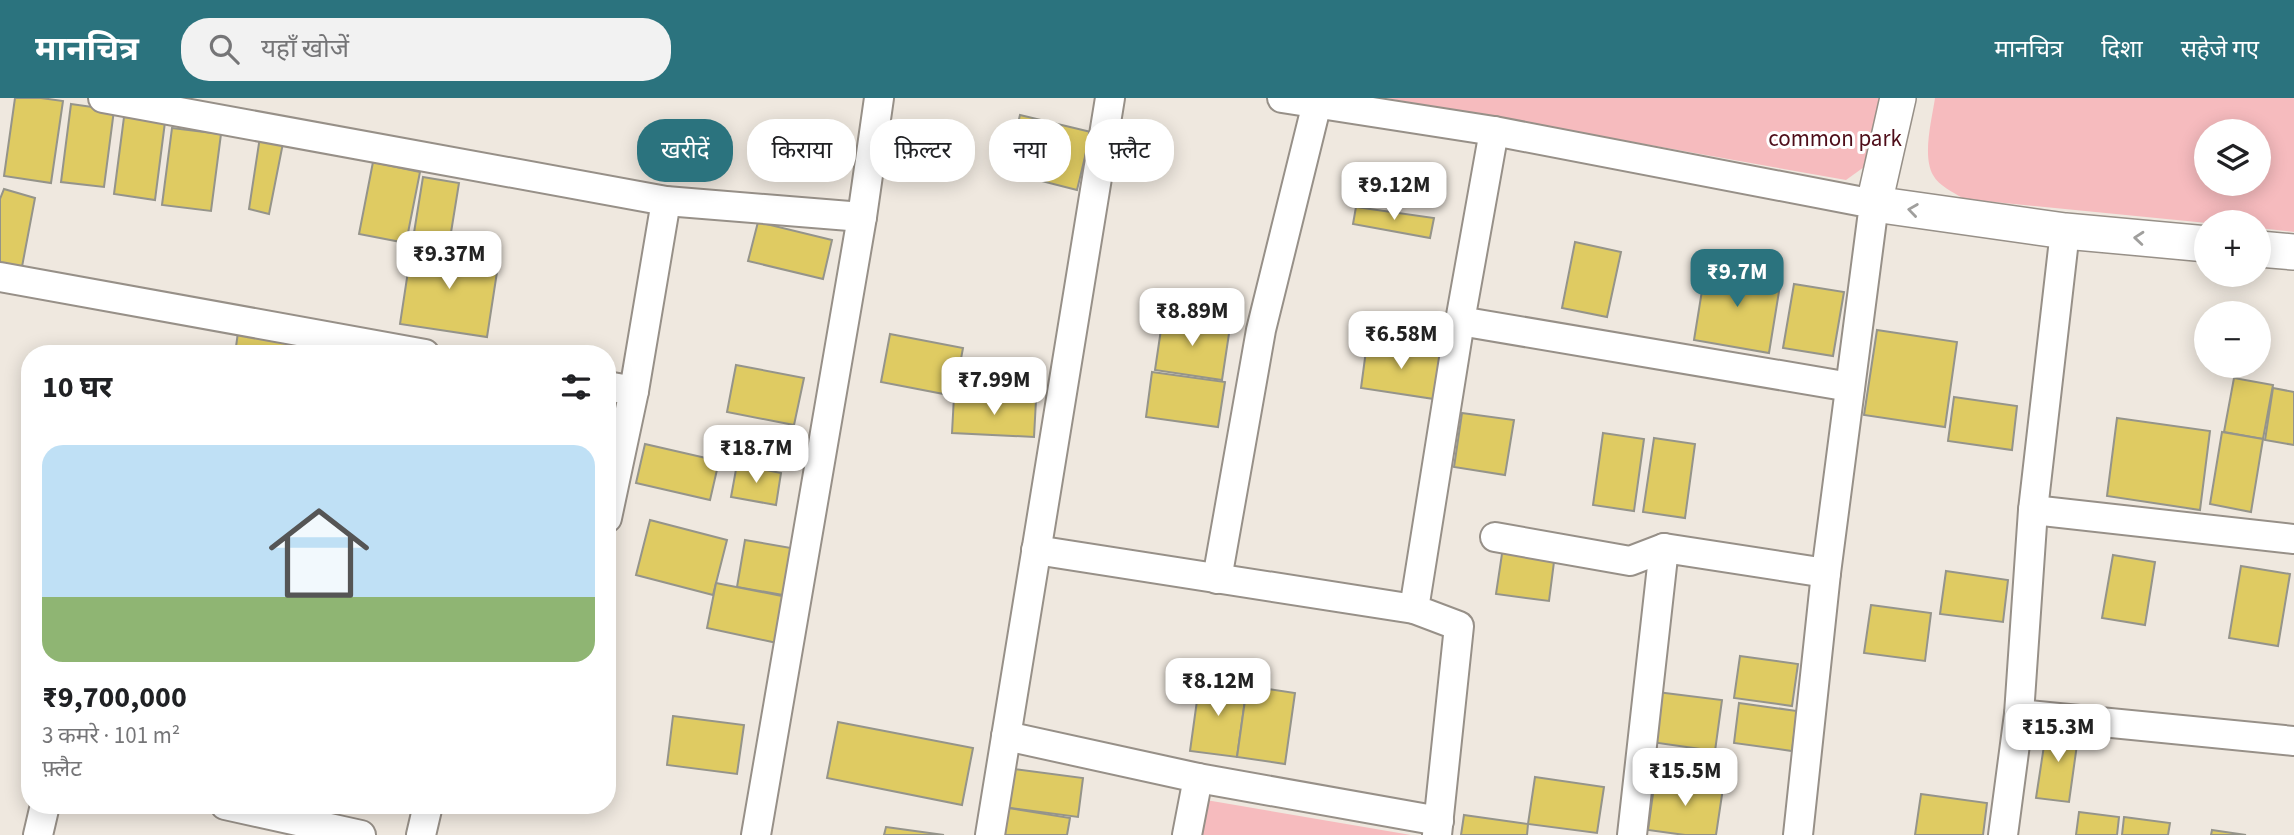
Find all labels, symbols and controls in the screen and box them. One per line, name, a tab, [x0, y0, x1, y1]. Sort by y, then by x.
search box	[181, 18, 671, 81]
text: मानचित्र	[35, 26, 139, 73]
icon: search	[205, 30, 243, 68]
text: यहाँ खोजें	[261, 30, 349, 67]
text: मानचित्र	[1995, 32, 2063, 67]
text: दिशा	[2101, 32, 2143, 67]
text: सहेजे गए	[2181, 32, 2259, 67]
chip: खरीदें	[637, 119, 733, 182]
chip: किराया	[747, 119, 856, 182]
chip: फ़िल्टर	[870, 119, 975, 182]
chip: नया	[989, 119, 1071, 182]
chip: फ़्लैट	[1085, 119, 1174, 182]
map controls	[2194, 119, 2271, 378]
button: layers	[2194, 119, 2271, 196]
park label: common park	[1768, 122, 1902, 155]
pin: ₹9.12M	[1337, 162, 1451, 222]
text: ₹9.12M	[1357, 168, 1431, 201]
one-way arrow	[1907, 202, 1919, 217]
button: +	[2194, 210, 2271, 287]
one-way arrow	[2133, 230, 2145, 245]
pin: ₹9.37M	[392, 232, 506, 291]
text: ₹9.37M	[412, 237, 486, 270]
pin: ₹9.7M	[1688, 250, 1786, 309]
text: ₹9.7M	[1707, 255, 1767, 288]
pin: ₹8.89M	[1135, 288, 1249, 348]
text: ₹8.89M	[1155, 294, 1229, 327]
button: −	[2194, 301, 2271, 378]
pin: ₹6.58M	[1344, 312, 1458, 371]
text: ₹6.58M	[1364, 317, 1438, 350]
pin: ₹7.99M	[937, 358, 1051, 417]
text: ₹7.99M	[957, 363, 1031, 396]
text: 10 घर	[42, 366, 112, 409]
icon: filters	[557, 368, 595, 406]
pin: ₹18.7M	[699, 426, 813, 485]
text: ₹18.7M	[719, 431, 793, 464]
icon: home	[256, 490, 382, 616]
pin: ₹8.12M	[1161, 658, 1275, 718]
text: ₹8.12M	[1181, 664, 1255, 697]
text: ₹9,700,000	[42, 676, 187, 719]
pin: ₹15.3M	[2001, 704, 2115, 764]
text: ₹15.3M	[2021, 710, 2095, 743]
text: 3 कमरे · 101 m²	[42, 719, 180, 752]
pin: ₹15.5M	[1628, 748, 1742, 808]
text: फ़्लैट	[42, 752, 82, 785]
text: ₹15.5M	[1648, 754, 1722, 787]

